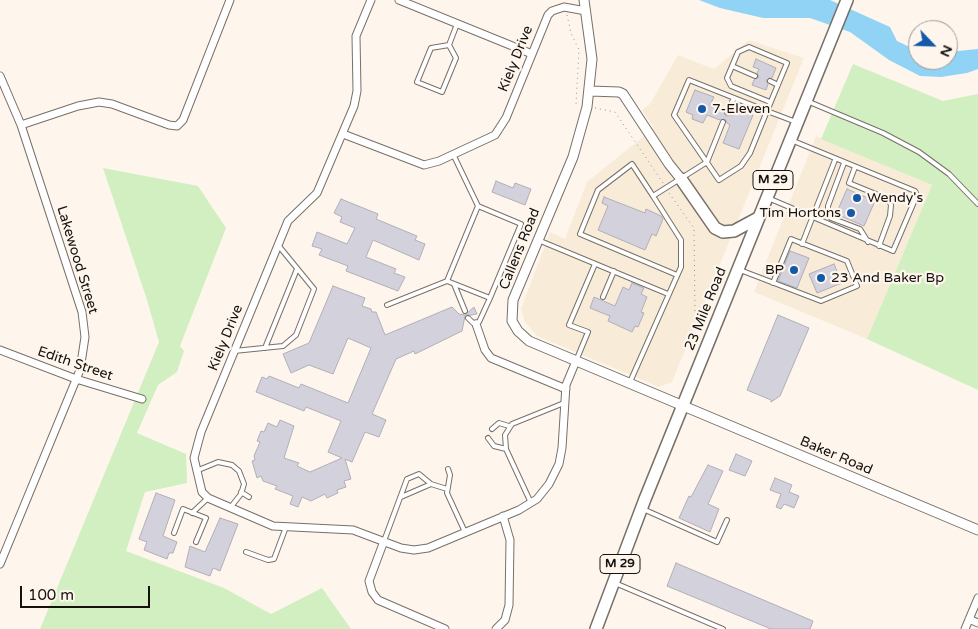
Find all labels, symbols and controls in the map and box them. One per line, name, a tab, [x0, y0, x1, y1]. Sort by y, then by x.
north arrow	[908, 20, 958, 70]
street label: Kiely Drive	[495, 23, 537, 95]
text: N	[936, 42, 956, 59]
place label: 7-Eleven	[712, 101, 770, 117]
marker: 7-Eleven	[696, 103, 708, 115]
road number: M 29	[753, 170, 793, 190]
place label: Wendy's	[867, 190, 923, 206]
marker: Wendy's	[851, 192, 863, 204]
street label: Lakewood Street	[53, 204, 101, 316]
place label: Tim Hortons	[759, 205, 841, 221]
street label: Callens Road	[496, 206, 544, 292]
marker: Tim Hortons	[845, 207, 857, 219]
place label: BP	[765, 262, 784, 278]
marker: BP	[788, 264, 800, 276]
street label: 23 Mile Road	[682, 265, 730, 353]
place label: 23 And Baker Bp	[831, 270, 944, 286]
marker: 23 And Baker Bp	[815, 272, 827, 284]
street label: Kiely Drive	[205, 302, 247, 374]
street label: Edith Street	[35, 343, 115, 385]
street label: Baker Road	[797, 433, 875, 479]
road number: M 29	[600, 554, 640, 574]
scale bar	[22, 576, 152, 608]
text: 100 m	[28, 586, 74, 604]

